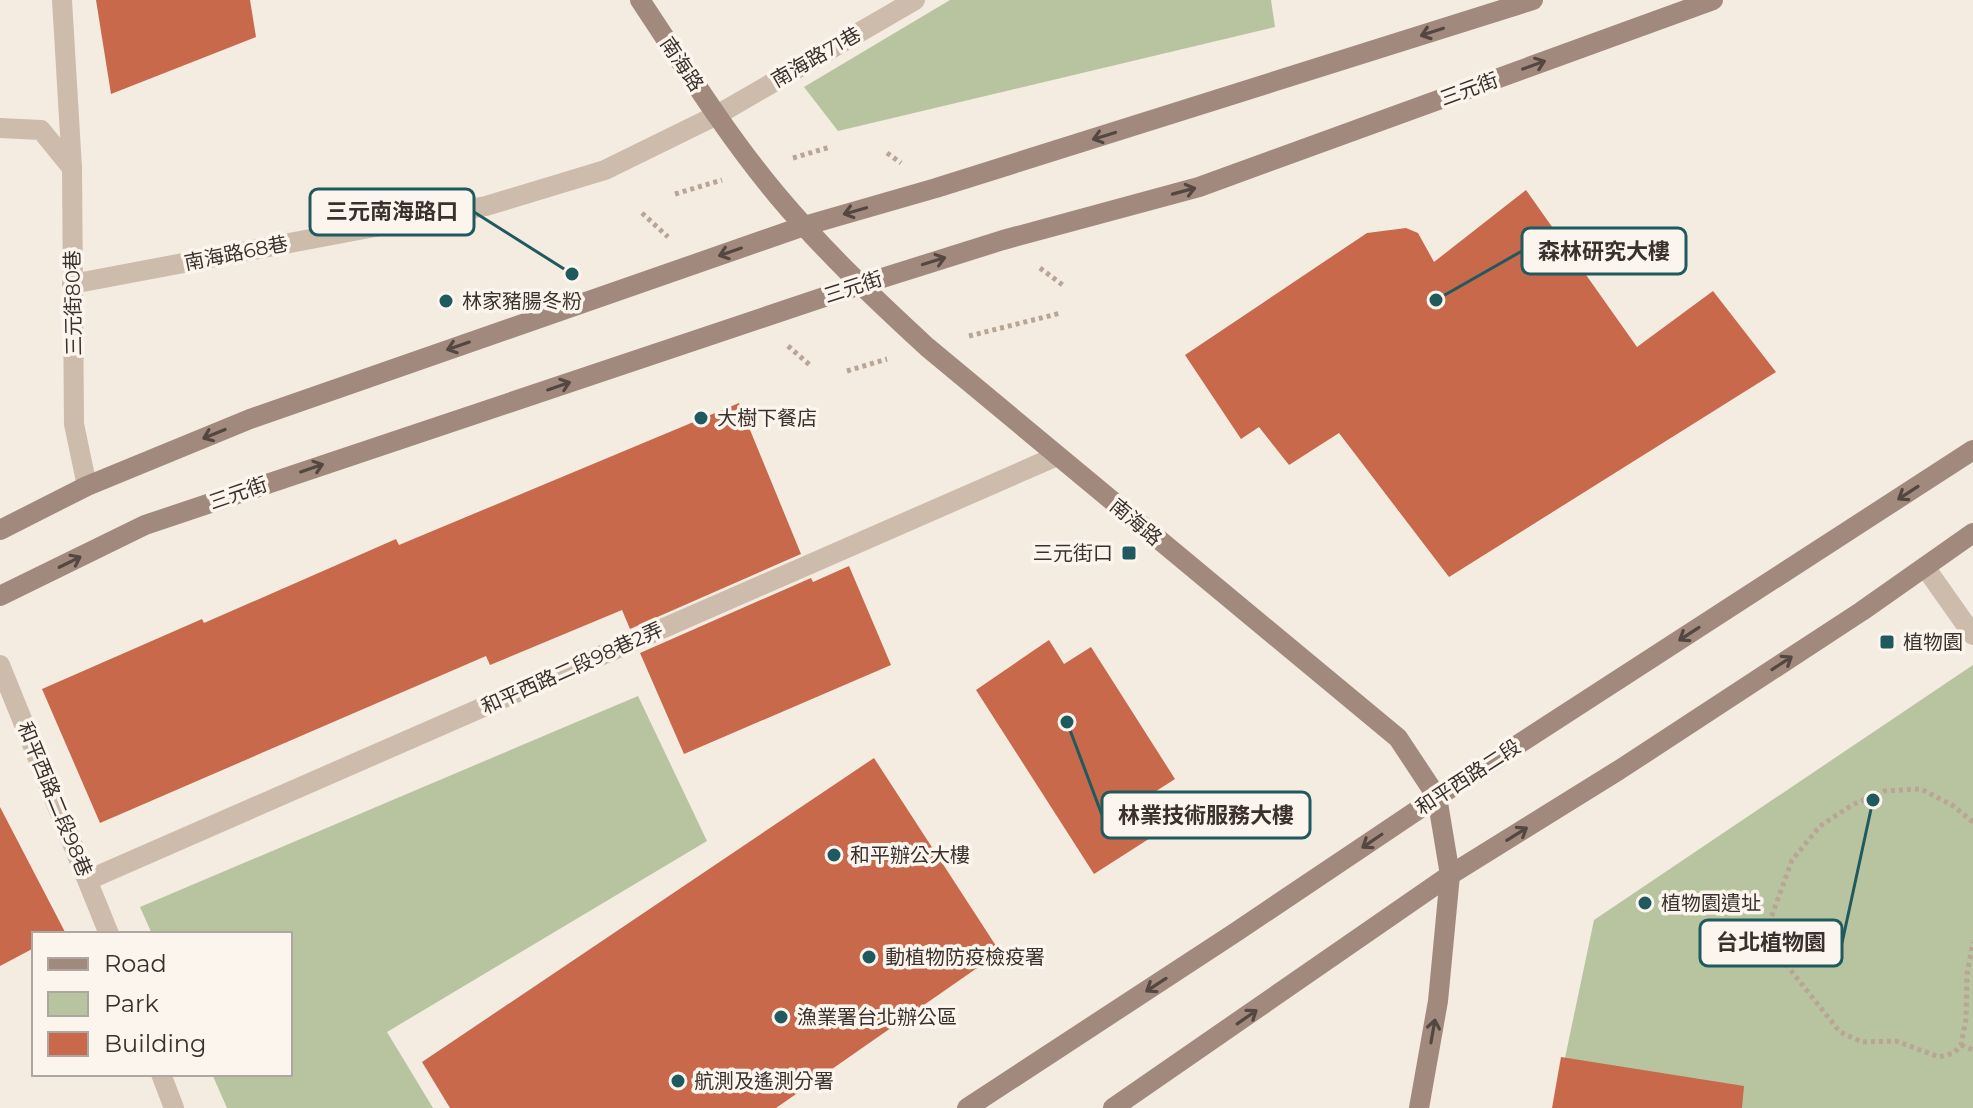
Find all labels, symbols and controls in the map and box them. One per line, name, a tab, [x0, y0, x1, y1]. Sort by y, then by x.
street label: 南海路71巷	[767, 22, 865, 92]
one-way arrow	[1420, 25, 1446, 40]
street label: 南海路	[655, 32, 709, 96]
one-way arrow	[1521, 57, 1546, 71]
street label: 三元街	[1437, 67, 1501, 111]
one-way arrow	[1092, 129, 1118, 144]
one-way arrow	[1171, 183, 1197, 198]
callout: 三元南海路口	[310, 189, 474, 235]
text: 三元南海路口	[326, 198, 458, 225]
one-way arrow	[843, 204, 869, 219]
callout: 森林研究大樓	[1522, 228, 1686, 274]
street label: 南海路68巷	[182, 231, 290, 275]
text: 森林研究大樓	[1538, 238, 1670, 265]
one-way arrow	[718, 245, 743, 260]
street label: 三元街80巷	[60, 250, 86, 356]
one-way arrow	[921, 253, 946, 268]
street label: 三元街	[821, 266, 885, 308]
place label: 林家豬腸冬粉	[462, 289, 582, 313]
marker: 林家豬腸冬粉	[437, 292, 455, 310]
one-way arrow	[446, 340, 471, 355]
one-way arrow	[546, 377, 571, 392]
place label: 大樹下餐店	[717, 406, 817, 430]
marker: 大樹下餐店	[692, 409, 710, 427]
one-way arrow	[202, 428, 227, 442]
one-way arrow	[300, 460, 325, 475]
street label: 三元街	[206, 472, 270, 514]
one-way arrow	[1897, 484, 1919, 501]
street label: 南海路	[1105, 494, 1167, 550]
place label: 三元街口	[1033, 541, 1113, 565]
marker: 三元街口	[1120, 544, 1138, 562]
one-way arrow	[58, 553, 82, 569]
street label: 和平西路二段98巷2弄	[477, 617, 667, 719]
one-way arrow	[1678, 626, 1701, 642]
place label: 植物園	[1903, 630, 1963, 654]
marker: 植物園	[1878, 633, 1896, 651]
one-way arrow	[1771, 655, 1793, 671]
street label: 和平西路二段98巷	[13, 718, 97, 880]
street label: 和平西路二段	[1411, 734, 1525, 820]
callout: 林業技術服務大樓	[1102, 792, 1310, 838]
text: 林業技術服務大樓	[1118, 802, 1294, 829]
one-way arrow	[1505, 825, 1527, 842]
one-way arrow	[1362, 832, 1384, 849]
place label: 和平辦公大樓	[850, 843, 970, 867]
marker: 和平辦公大樓	[825, 846, 843, 864]
place label: 植物園遺址	[1661, 891, 1761, 915]
marker: 植物園遺址	[1636, 894, 1654, 912]
callout: 台北植物園	[1700, 920, 1842, 966]
text: 台北植物園	[1716, 929, 1826, 956]
legend	[32, 932, 292, 1076]
place label: 動植物防疫檢疫署	[885, 945, 1045, 969]
marker: 動植物防疫檢疫署	[860, 948, 878, 966]
text: Road	[104, 949, 167, 978]
one-way arrow	[1145, 977, 1168, 993]
text: Park	[104, 989, 159, 1018]
place label: 漁業署台北辦公區	[797, 1005, 957, 1029]
marker: 漁業署台北辦公區	[772, 1008, 790, 1026]
one-way arrow	[1235, 1008, 1257, 1025]
one-way arrow	[1426, 1019, 1441, 1044]
text: Building	[104, 1029, 207, 1058]
place label: 航測及遙測分署	[694, 1069, 834, 1093]
marker: 航測及遙測分署	[669, 1072, 687, 1090]

